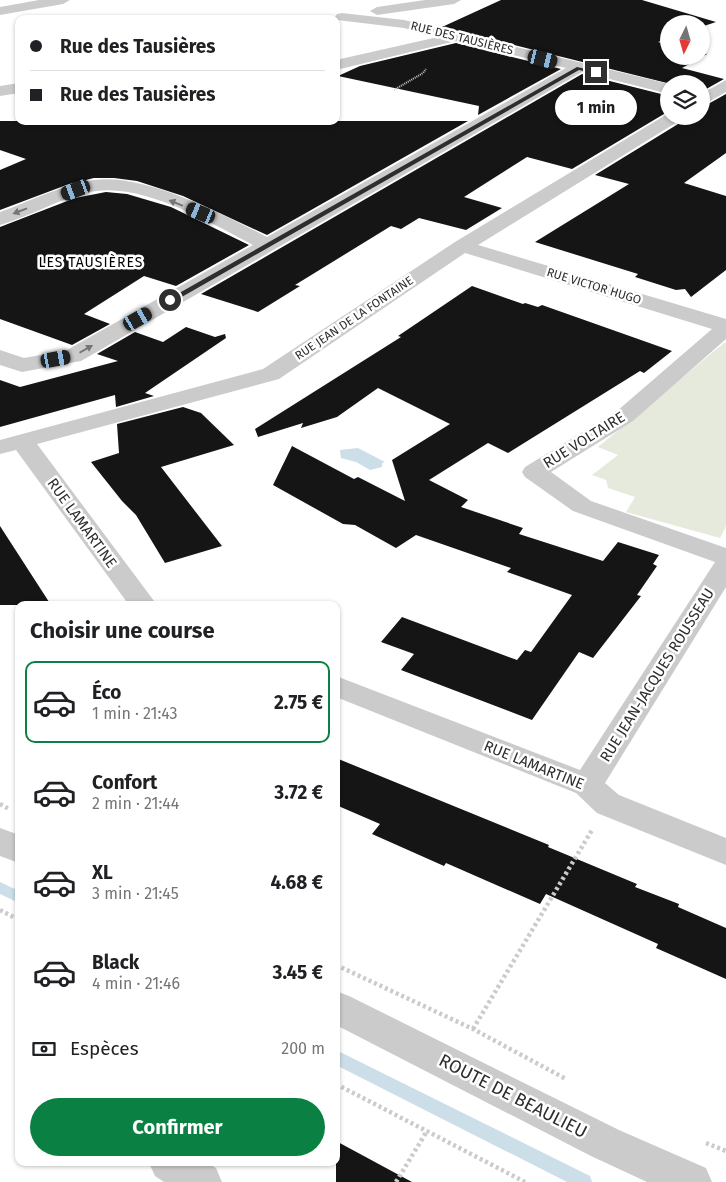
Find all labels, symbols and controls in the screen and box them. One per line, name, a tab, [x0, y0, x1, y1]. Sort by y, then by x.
north arrow	[660, 15, 710, 65]
map controls	[660, 15, 710, 125]
street label: RUE DES TAUSIÈRES	[409, 18, 515, 58]
text: Rue des Tausières	[60, 35, 215, 58]
car	[526, 48, 559, 70]
route end	[585, 61, 607, 83]
button: layers	[660, 75, 710, 125]
text: Rue des Tausières	[60, 83, 215, 106]
callout: 1 min	[555, 90, 637, 124]
text: 1 min	[577, 98, 615, 117]
car	[59, 178, 92, 202]
one-way arrow	[169, 198, 183, 206]
car	[184, 200, 217, 226]
one-way arrow	[13, 208, 28, 216]
district label: LES TAUSIÈRES	[39, 253, 143, 271]
street label: RUE VICTOR HUGO	[545, 265, 643, 307]
street label: RUE JEAN DE LA FONTAINE	[292, 273, 416, 363]
route start	[159, 289, 181, 311]
car	[121, 305, 154, 333]
one-way arrow	[79, 344, 93, 353]
car	[39, 349, 72, 369]
street label: RUE VOLTAIRE	[540, 408, 628, 472]
street label: RUE LAMARTINE	[43, 475, 121, 571]
street label: RUE JEAN-JACQUES ROUSSEAU	[596, 585, 718, 765]
text: Choisir une course	[30, 617, 215, 644]
icon: car	[32, 680, 77, 725]
text: Éco	[92, 681, 121, 704]
text: 2.75 €	[274, 691, 323, 714]
text: 1 min · 21:43	[92, 704, 178, 723]
street label: RUE LAMARTINE	[481, 737, 587, 793]
icon: car	[32, 770, 77, 815]
text: Confort	[92, 771, 157, 794]
text: 3.72 €	[274, 781, 323, 804]
text: 2 min · 21:44	[92, 794, 179, 813]
icon: car	[32, 860, 77, 905]
text: XL	[92, 861, 113, 884]
text: 4.68 €	[270, 871, 323, 894]
text: 3 min · 21:45	[92, 884, 179, 903]
icon: car	[32, 950, 77, 995]
text: Black	[92, 951, 139, 974]
text: 3.45 €	[273, 961, 323, 984]
text: 4 min · 21:46	[92, 974, 180, 993]
icon: cash	[30, 1035, 58, 1063]
text: Espèces	[70, 1037, 139, 1060]
text: 200 m	[281, 1039, 325, 1058]
street label: ROUTE DE BEAULIEU	[435, 1049, 591, 1143]
button: Confirmer	[30, 1098, 325, 1156]

